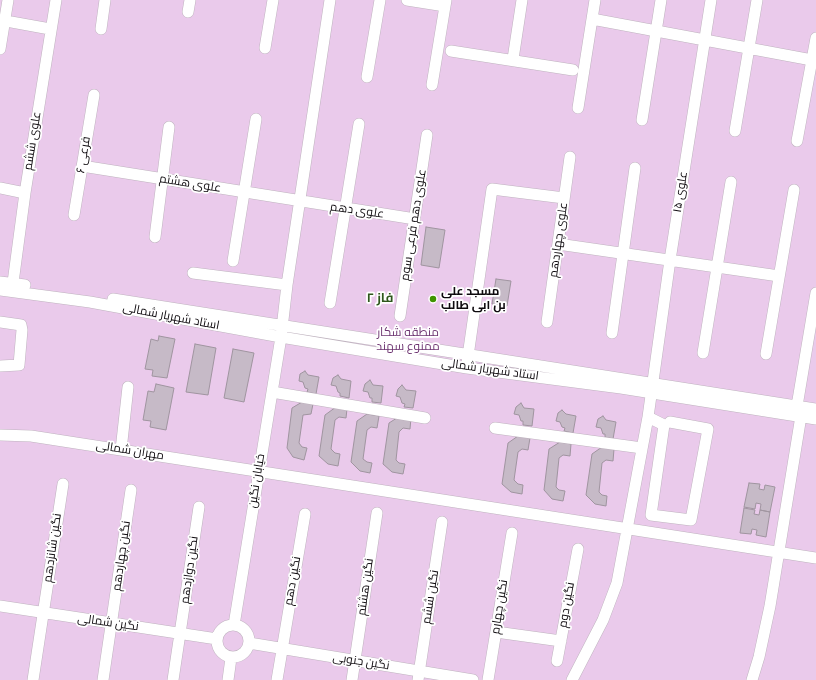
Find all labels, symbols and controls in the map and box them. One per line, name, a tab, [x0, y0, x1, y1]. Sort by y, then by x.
street label: علوی ششم	[21, 111, 45, 171]
street label: فرعی ۶	[74, 136, 94, 174]
street label: علوی دهم فرعی سوم	[398, 168, 430, 282]
street label: علوی ۱۵	[671, 170, 691, 214]
street label: علوی هشتم	[158, 172, 222, 196]
street label: علوی دهم	[329, 200, 385, 222]
street label: علوی چهاردهم	[547, 201, 571, 279]
place label: مسجد علی بن ابی طالب	[441, 285, 506, 313]
district label: فاز ۲	[367, 291, 393, 307]
marker: مسجد علی بن ابی طالب	[428, 294, 438, 304]
street label: استاد شهریار شمالی	[121, 301, 221, 333]
park label: منطقه شکار ممنوع سهند	[376, 326, 440, 354]
street label: استاد شهریار شمالی	[440, 356, 540, 384]
street label: مهران شمالی	[95, 439, 165, 463]
street label: خیابان نگین	[246, 453, 268, 509]
street label: نگین شانزدهم	[41, 512, 65, 584]
street label: نگین چهاردهم	[110, 520, 134, 592]
street label: نگین دوازدهم	[178, 535, 202, 605]
street label: نگین دهم	[282, 555, 304, 607]
street label: نگین هشتم	[355, 557, 377, 617]
street label: نگین ششم	[420, 569, 442, 625]
street label: نگین چهارم	[489, 579, 511, 635]
street label: نگین دوم	[556, 581, 578, 629]
street label: نگین شمالی	[76, 612, 140, 634]
street label: نگین جنوبی	[332, 650, 390, 674]

